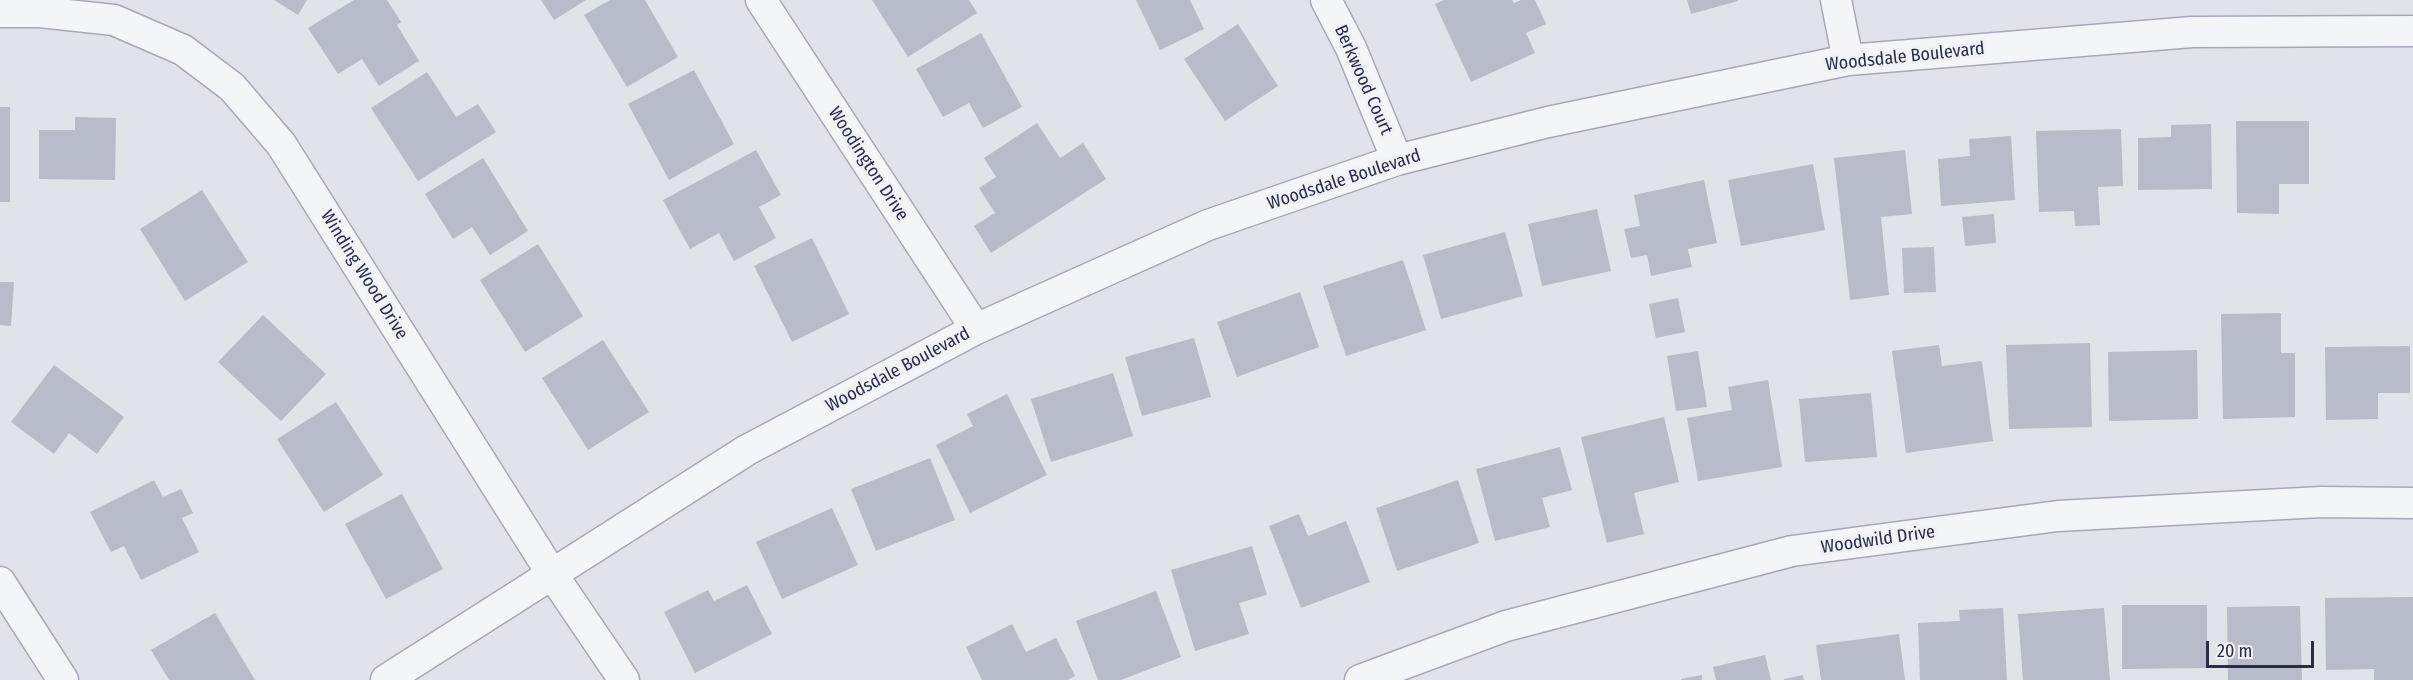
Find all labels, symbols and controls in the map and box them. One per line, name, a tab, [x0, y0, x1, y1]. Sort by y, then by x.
street label: Berkwood Court	[1329, 22, 1397, 138]
street label: Woodsdale Boulevard	[1824, 38, 1986, 76]
street label: Woodington Drive	[823, 103, 913, 225]
street label: Woodsdale Boulevard	[1265, 145, 1423, 215]
street label: Winding Wood Drive	[316, 206, 412, 344]
street label: Woodsdale Boulevard	[822, 323, 974, 417]
street label: Woodwild Drive	[1820, 521, 1936, 559]
scale bar	[2209, 629, 2317, 667]
text: 20 m	[2217, 640, 2252, 662]

